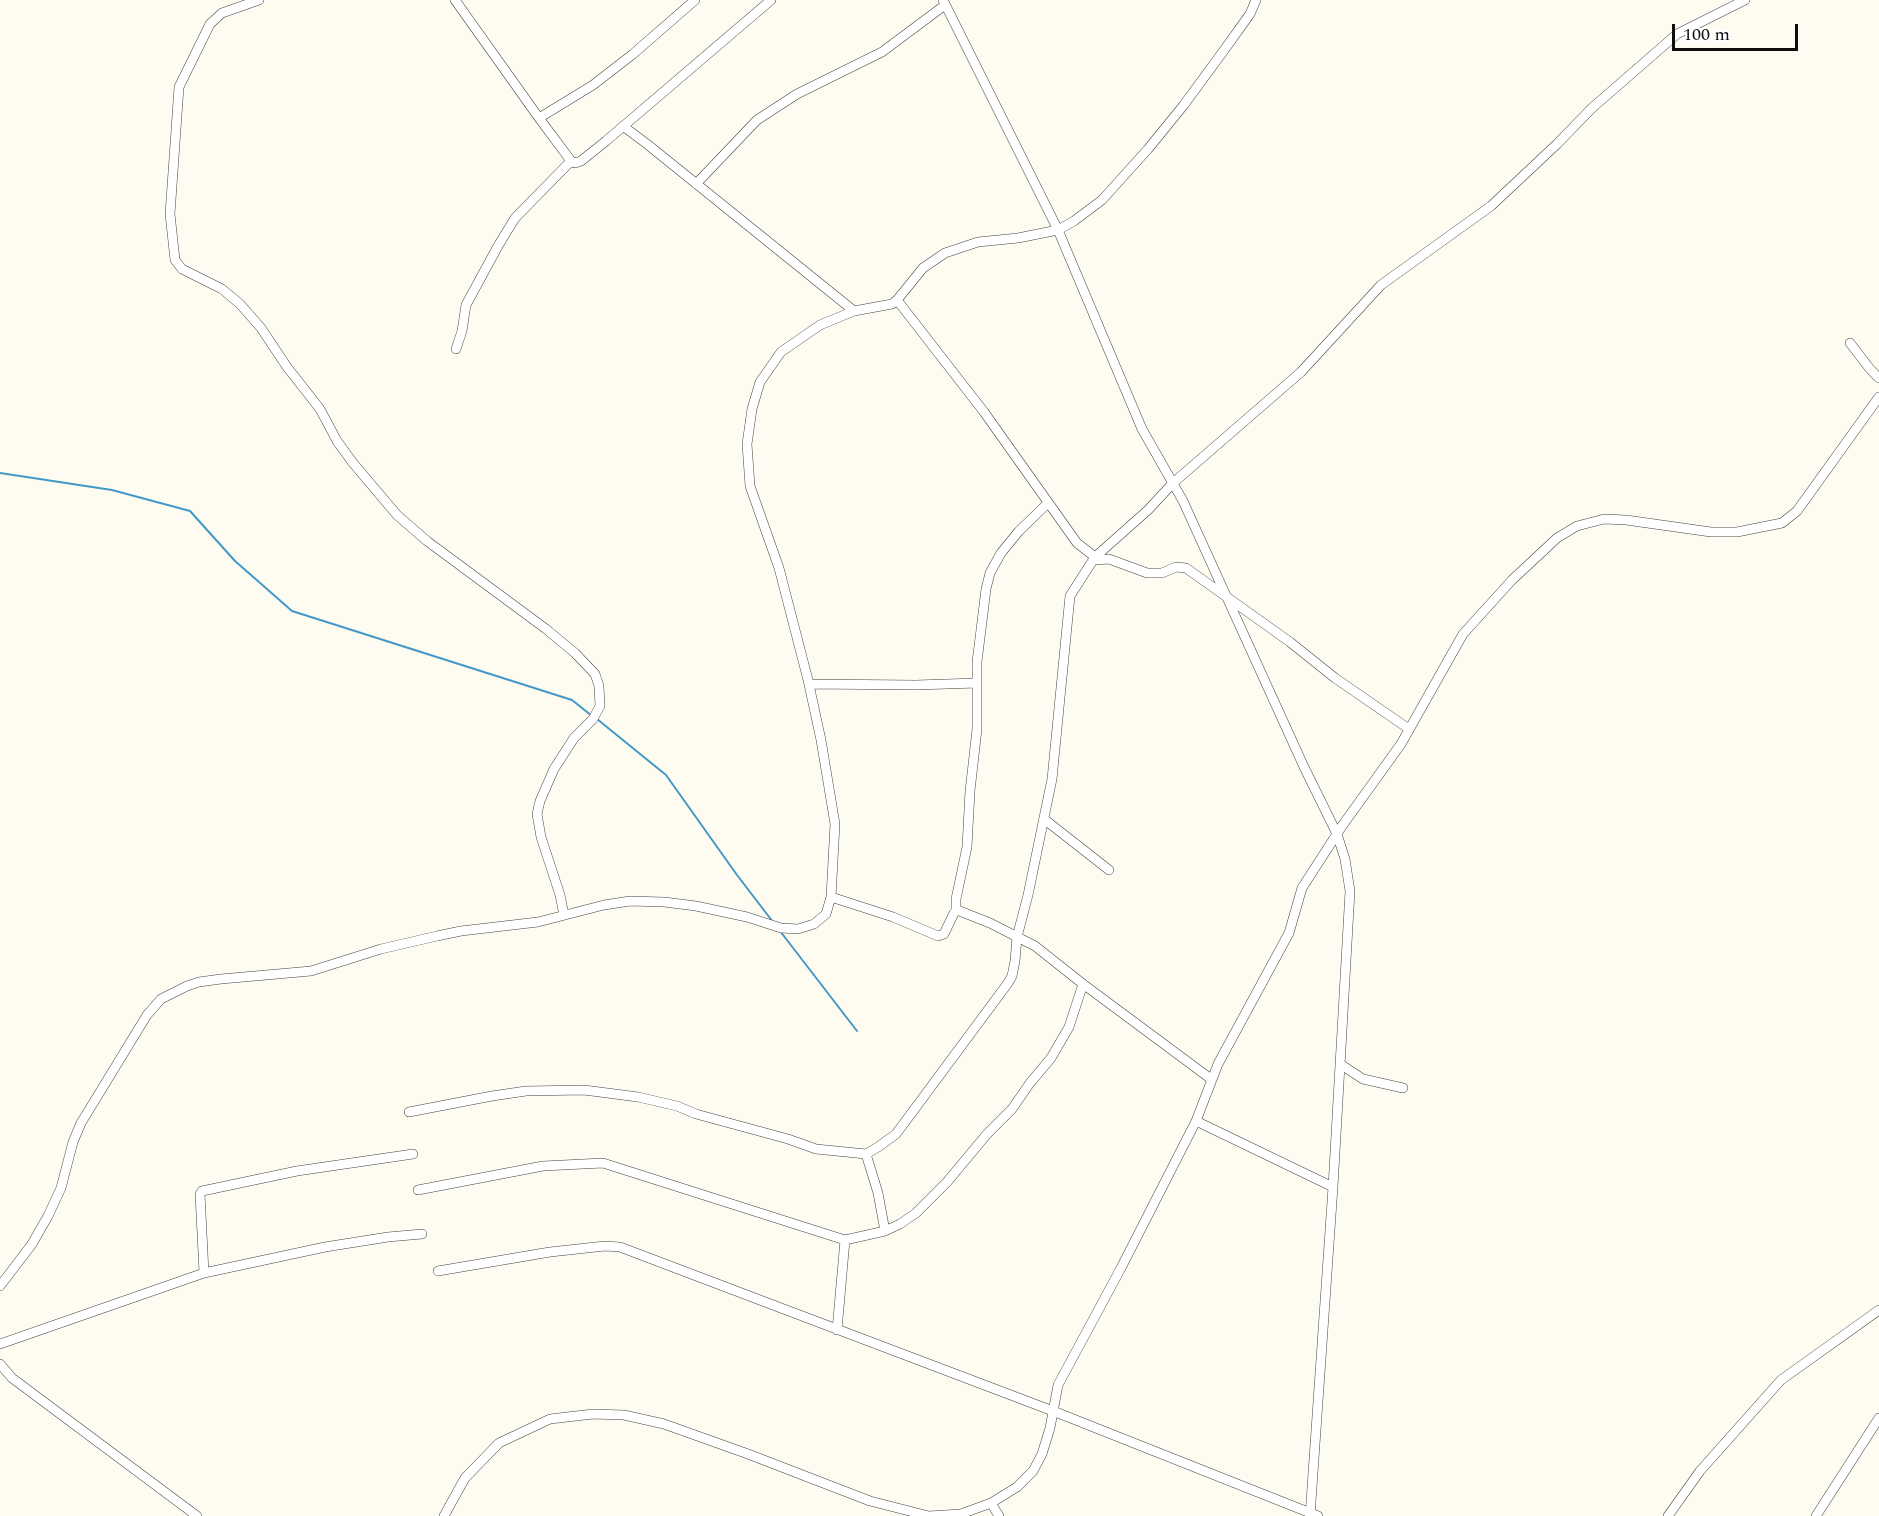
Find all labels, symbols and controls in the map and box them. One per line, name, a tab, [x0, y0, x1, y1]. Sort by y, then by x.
scale bar	[1675, 12, 1801, 50]
text: 100 m	[1683, 21, 1730, 48]

